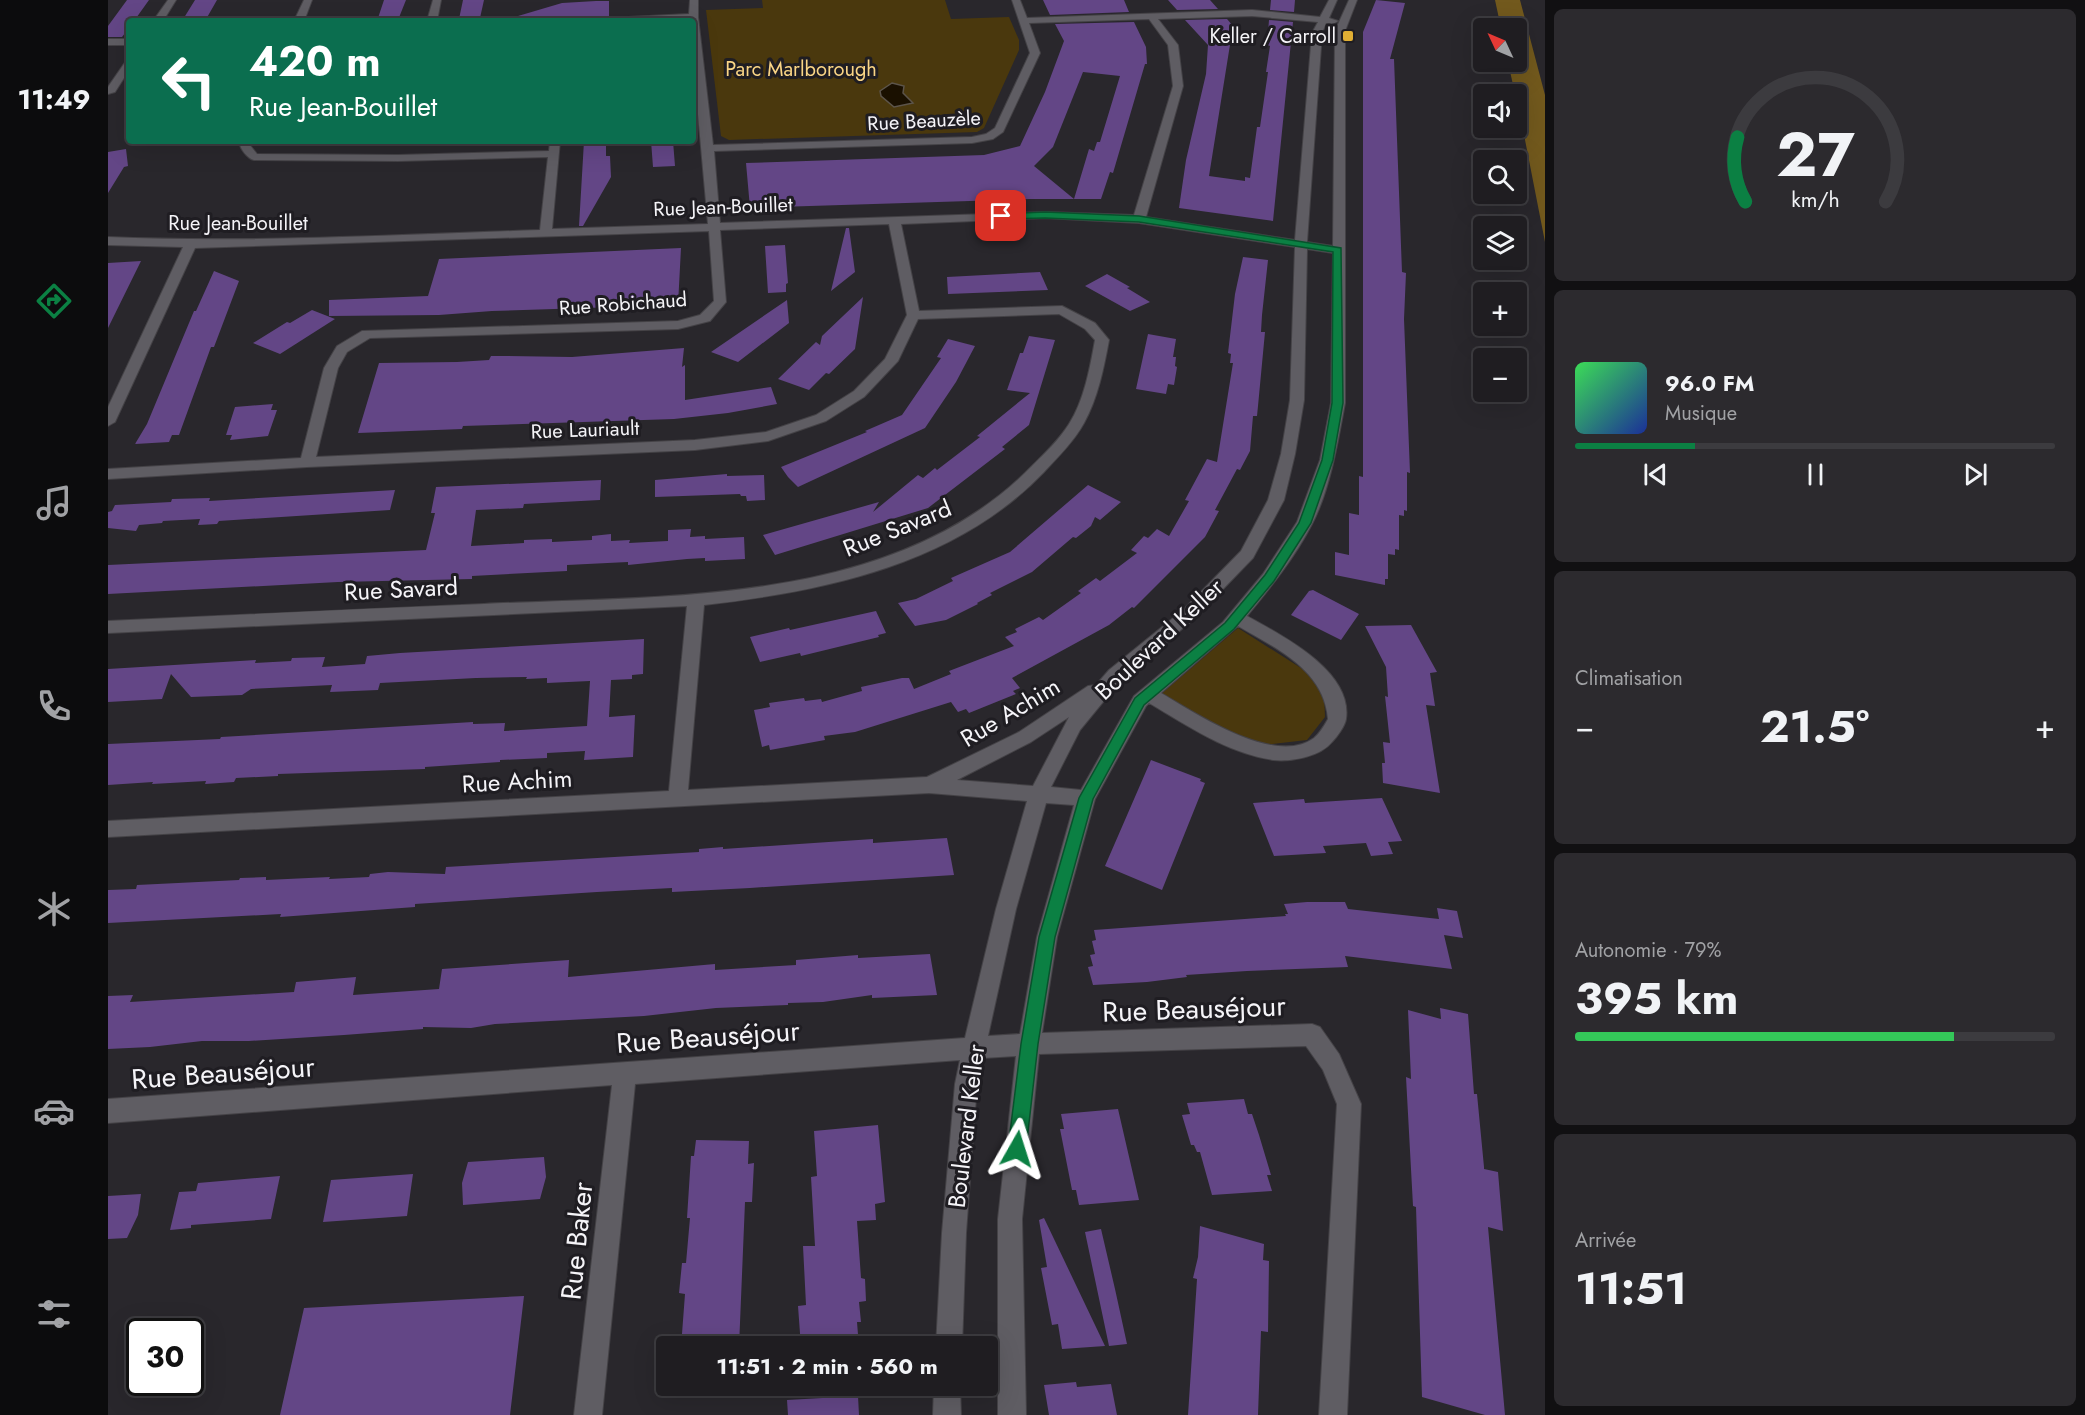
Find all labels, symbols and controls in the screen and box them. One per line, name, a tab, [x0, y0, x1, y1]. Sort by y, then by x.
north arrow	[1473, 18, 1527, 72]
map controls	[1473, 18, 1527, 402]
place label: Keller / Carroll	[1209, 22, 1336, 51]
marker: Keller / Carroll	[1341, 29, 1355, 43]
text: 420 m	[249, 31, 381, 92]
icon: left	[150, 42, 228, 120]
park label: Parc Marlborough	[725, 55, 877, 84]
text: 11:49	[17, 80, 91, 119]
button: sound	[1473, 84, 1527, 138]
text: Rue Jean-Bouillet	[249, 87, 437, 126]
street label: Rue Beauzèle	[866, 104, 982, 138]
text: 27	[1776, 109, 1855, 199]
button: search	[1473, 150, 1527, 204]
text: km/h	[1791, 184, 1839, 215]
street label: Rue Jean-Bouillet	[653, 190, 793, 224]
pin	[975, 190, 1026, 241]
icon: arrive	[984, 199, 1017, 232]
street label: Rue Jean-Bouillet	[168, 209, 308, 238]
button: layers	[1473, 216, 1527, 270]
icon: directions	[33, 280, 75, 322]
button: +	[1473, 282, 1527, 336]
street label: Rue Robichaud	[558, 285, 688, 323]
button: −	[1473, 348, 1527, 402]
text: 96.0 FM	[1665, 367, 1754, 399]
text: Musique	[1665, 399, 1737, 428]
street label: Rue Lauriault	[530, 414, 640, 446]
icon: previous	[1639, 458, 1672, 491]
icon: pause	[1799, 458, 1832, 491]
icon: next	[1959, 458, 1992, 491]
icon: music	[33, 482, 75, 524]
street label: Rue Savard	[838, 490, 956, 566]
street label: Rue Savard	[343, 569, 459, 609]
street label: Boulevard Keller	[1087, 570, 1232, 708]
text: Climatisation	[1575, 664, 1683, 693]
street label: Rue Achim	[954, 669, 1066, 755]
icon: phone	[33, 685, 75, 727]
text: 21.5°	[1760, 694, 1869, 759]
text: −	[1575, 703, 1594, 750]
text: +	[2035, 703, 2055, 750]
street label: Rue Achim	[461, 761, 573, 801]
icon: climate	[33, 888, 75, 930]
text: Autonomie · 79%	[1575, 936, 1722, 965]
text: 395 km	[1575, 966, 1738, 1031]
street label: Rue Beauséjour	[1101, 985, 1287, 1033]
street label: Rue Beauséjour	[615, 1010, 801, 1064]
street label: Boulevard Keller	[939, 1041, 993, 1210]
street label: Rue Beauséjour	[130, 1046, 316, 1100]
icon: car	[33, 1090, 75, 1132]
position arrow	[985, 1117, 1049, 1181]
street label: Rue Baker	[550, 1180, 604, 1302]
text: Arrivée	[1575, 1226, 1636, 1255]
text: 11:51	[1575, 1256, 1687, 1321]
icon: filters	[33, 1293, 75, 1335]
speed limit sign: 30	[126, 1318, 204, 1396]
text: 11:51 · 2 min · 560 m	[716, 1350, 938, 1382]

